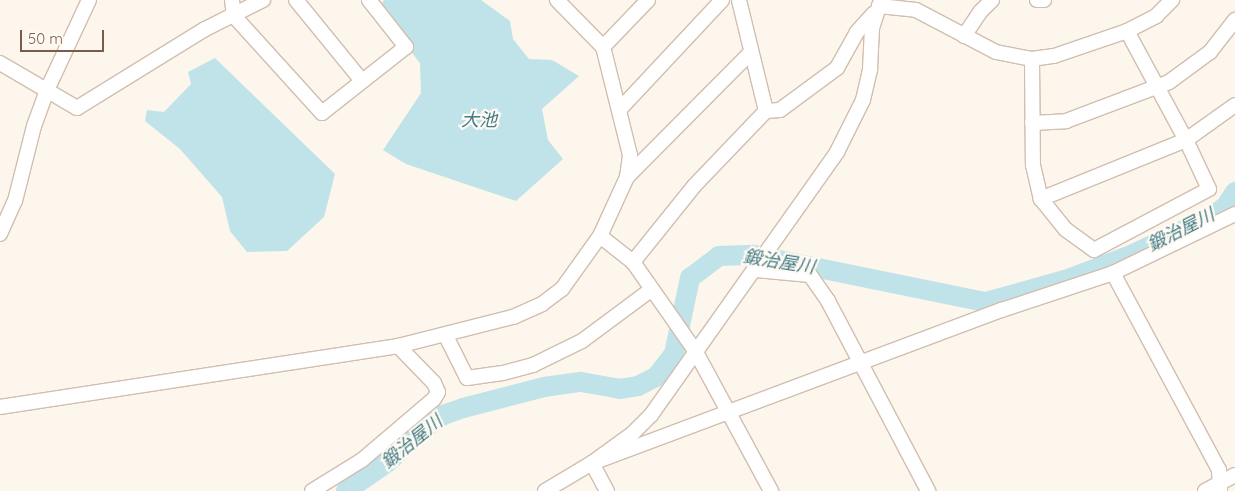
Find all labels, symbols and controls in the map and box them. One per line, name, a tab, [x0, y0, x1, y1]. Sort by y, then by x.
scale bar	[22, 20, 106, 52]
text: 50 m	[28, 29, 63, 48]
water label: 大池	[461, 109, 497, 131]
water label: 鍛治屋川	[1144, 204, 1218, 256]
water label: 鍛治屋川	[742, 246, 816, 278]
water label: 鍛治屋川	[377, 411, 447, 473]

